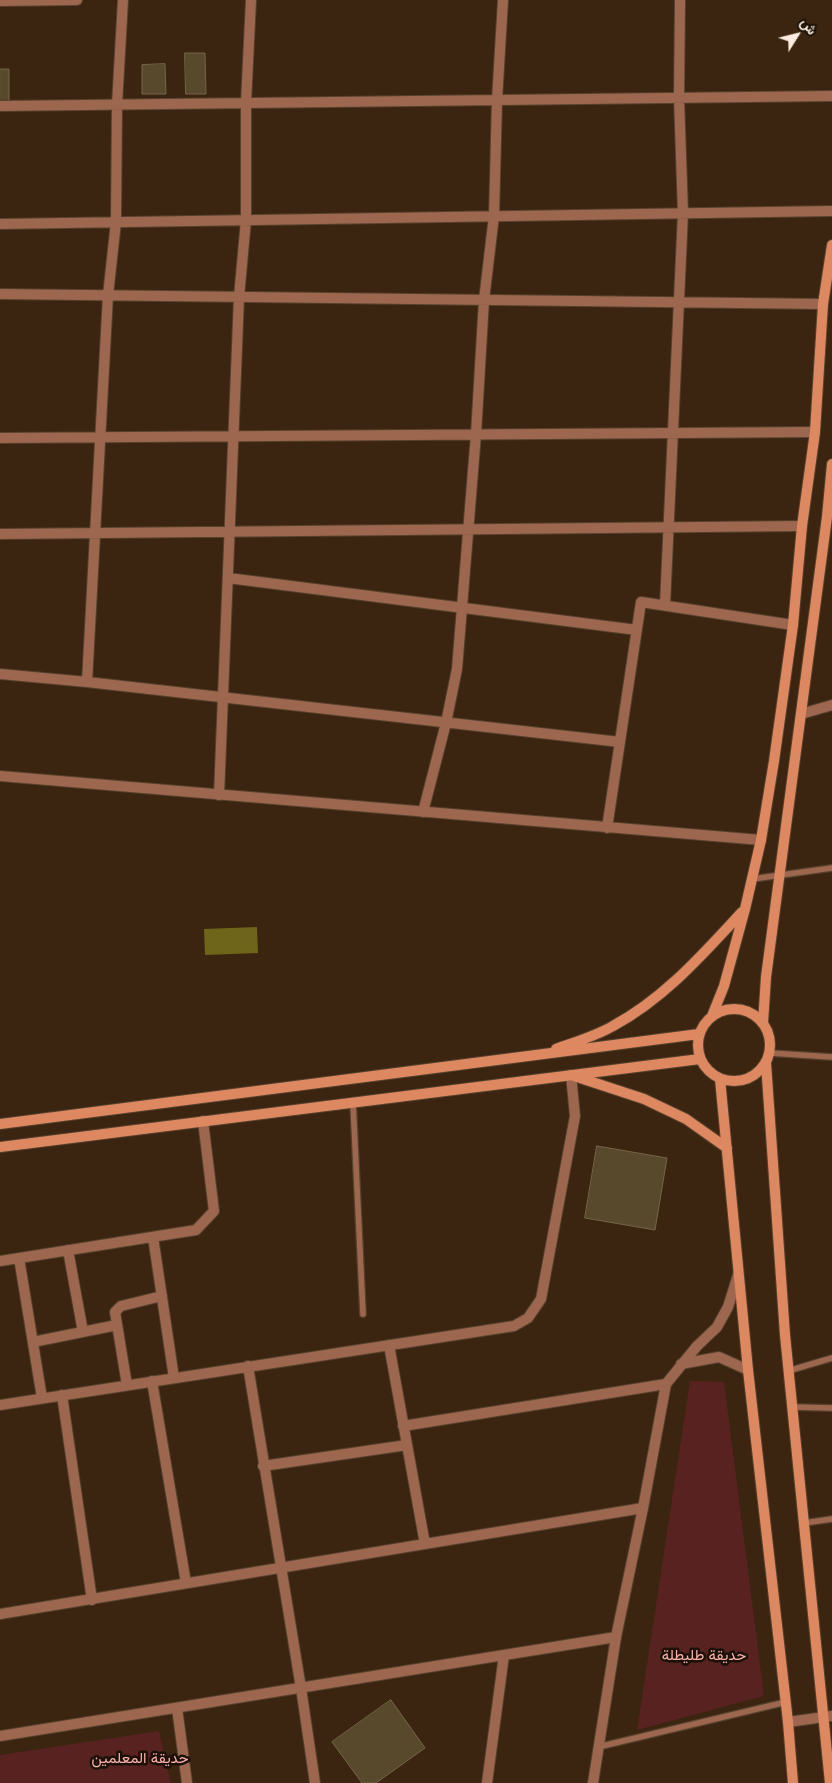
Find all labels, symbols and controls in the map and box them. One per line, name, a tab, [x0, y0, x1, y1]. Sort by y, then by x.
north arrow	[772, 10, 822, 60]
text: ش	[797, 14, 821, 38]
park label: حديقة طليطلة	[662, 1646, 746, 1664]
park label: حديقة المعلمين	[91, 1749, 189, 1767]

